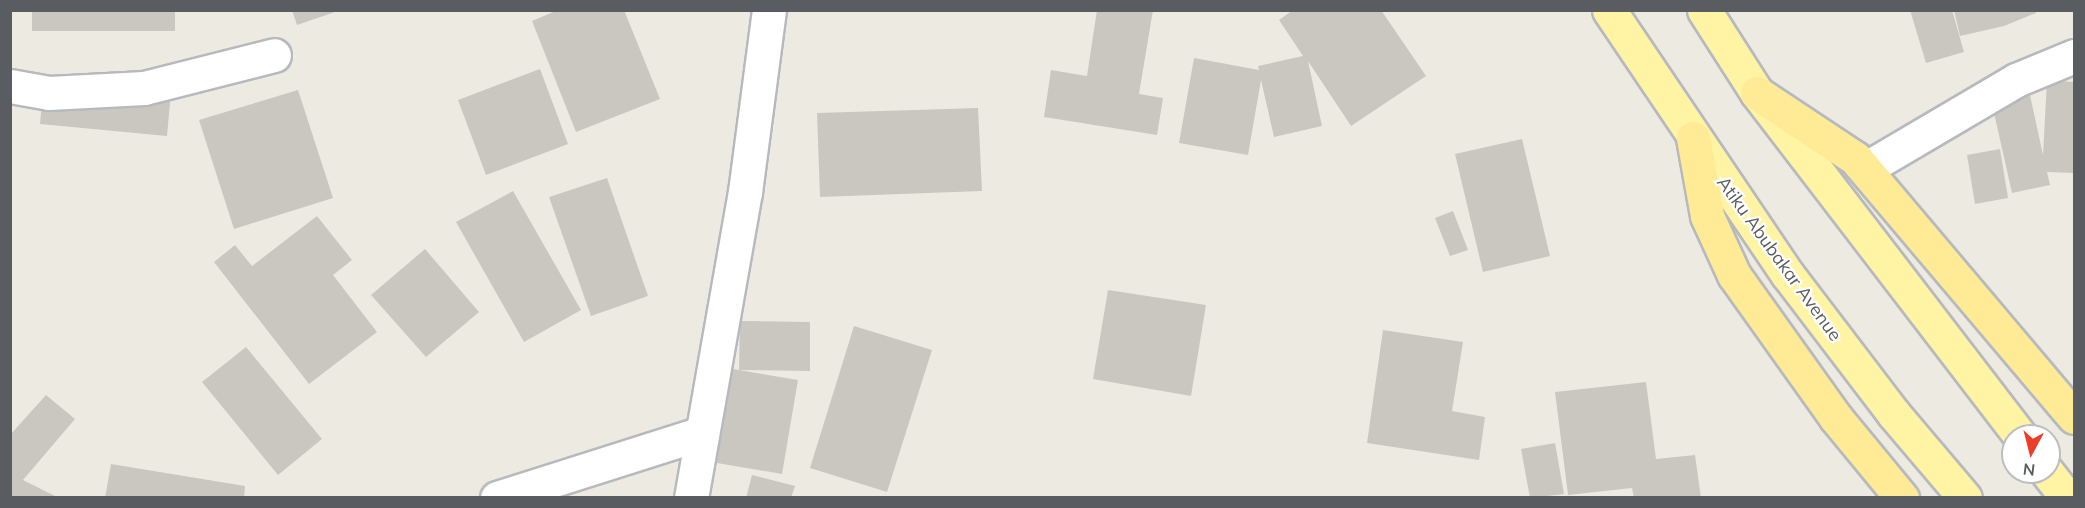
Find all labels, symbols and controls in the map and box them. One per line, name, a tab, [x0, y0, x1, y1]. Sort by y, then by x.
street label: Atiku Abubakar Avenue	[1712, 173, 1846, 345]
north arrow	[2001, 424, 2061, 484]
text: N	[2022, 459, 2036, 481]

